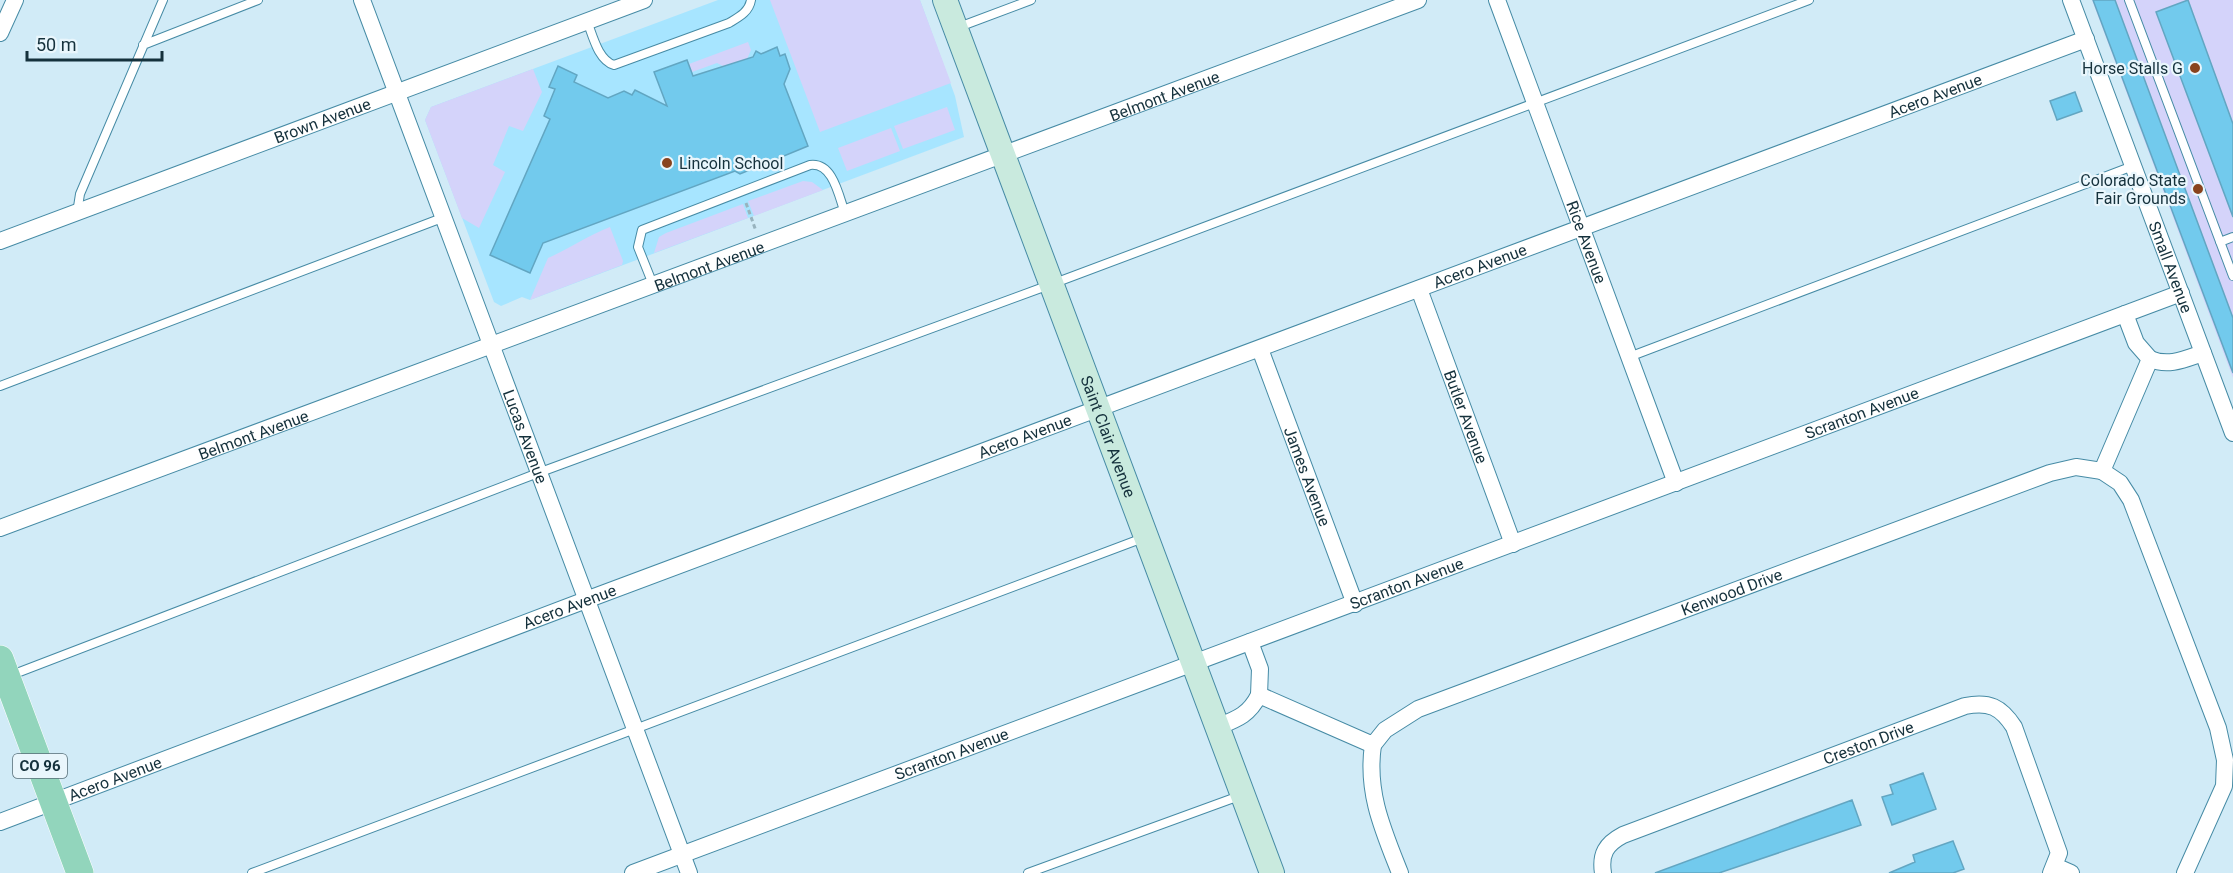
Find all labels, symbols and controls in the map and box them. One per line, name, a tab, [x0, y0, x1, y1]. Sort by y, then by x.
scale bar	[27, 24, 162, 62]
text: 50 m	[36, 34, 76, 55]
place label: Horse Stalls G	[2082, 59, 2183, 78]
marker: Horse Stalls G	[2188, 61, 2202, 75]
street label: Belmont Avenue	[1107, 66, 1222, 125]
street label: Acero Avenue	[1886, 69, 1984, 122]
street label: Brown Avenue	[271, 94, 373, 147]
place label: Lincoln School	[679, 154, 783, 173]
marker: Lincoln School	[660, 156, 674, 170]
place label: Colorado State Fair Grounds	[2080, 171, 2186, 208]
marker: Colorado State Fair Grounds	[2191, 182, 2205, 196]
street label: Rice Avenue	[1563, 198, 1611, 286]
street label: Small Avenue	[2145, 218, 2197, 315]
street label: Belmont Avenue	[651, 237, 767, 295]
street label: Acero Avenue	[1431, 240, 1529, 292]
street label: Butler Avenue	[1440, 367, 1492, 466]
street label: Saint Clair Avenue	[1077, 373, 1140, 500]
street label: Scranton Avenue	[1802, 383, 1921, 443]
street label: Lucas Avenue	[499, 387, 552, 486]
street label: Belmont Avenue	[196, 406, 311, 464]
street label: Acero Avenue	[975, 410, 1074, 462]
street label: James Avenue	[1280, 424, 1335, 529]
street label: Scranton Avenue	[1347, 553, 1466, 613]
street label: Kenwood Drive	[1678, 564, 1785, 619]
street label: Acero Avenue	[520, 580, 619, 632]
street label: Creston Drive	[1820, 717, 1916, 768]
street label: Scranton Avenue	[892, 724, 1011, 784]
street label: Acero Avenue	[66, 752, 164, 805]
road number: CO 96	[13, 754, 67, 778]

